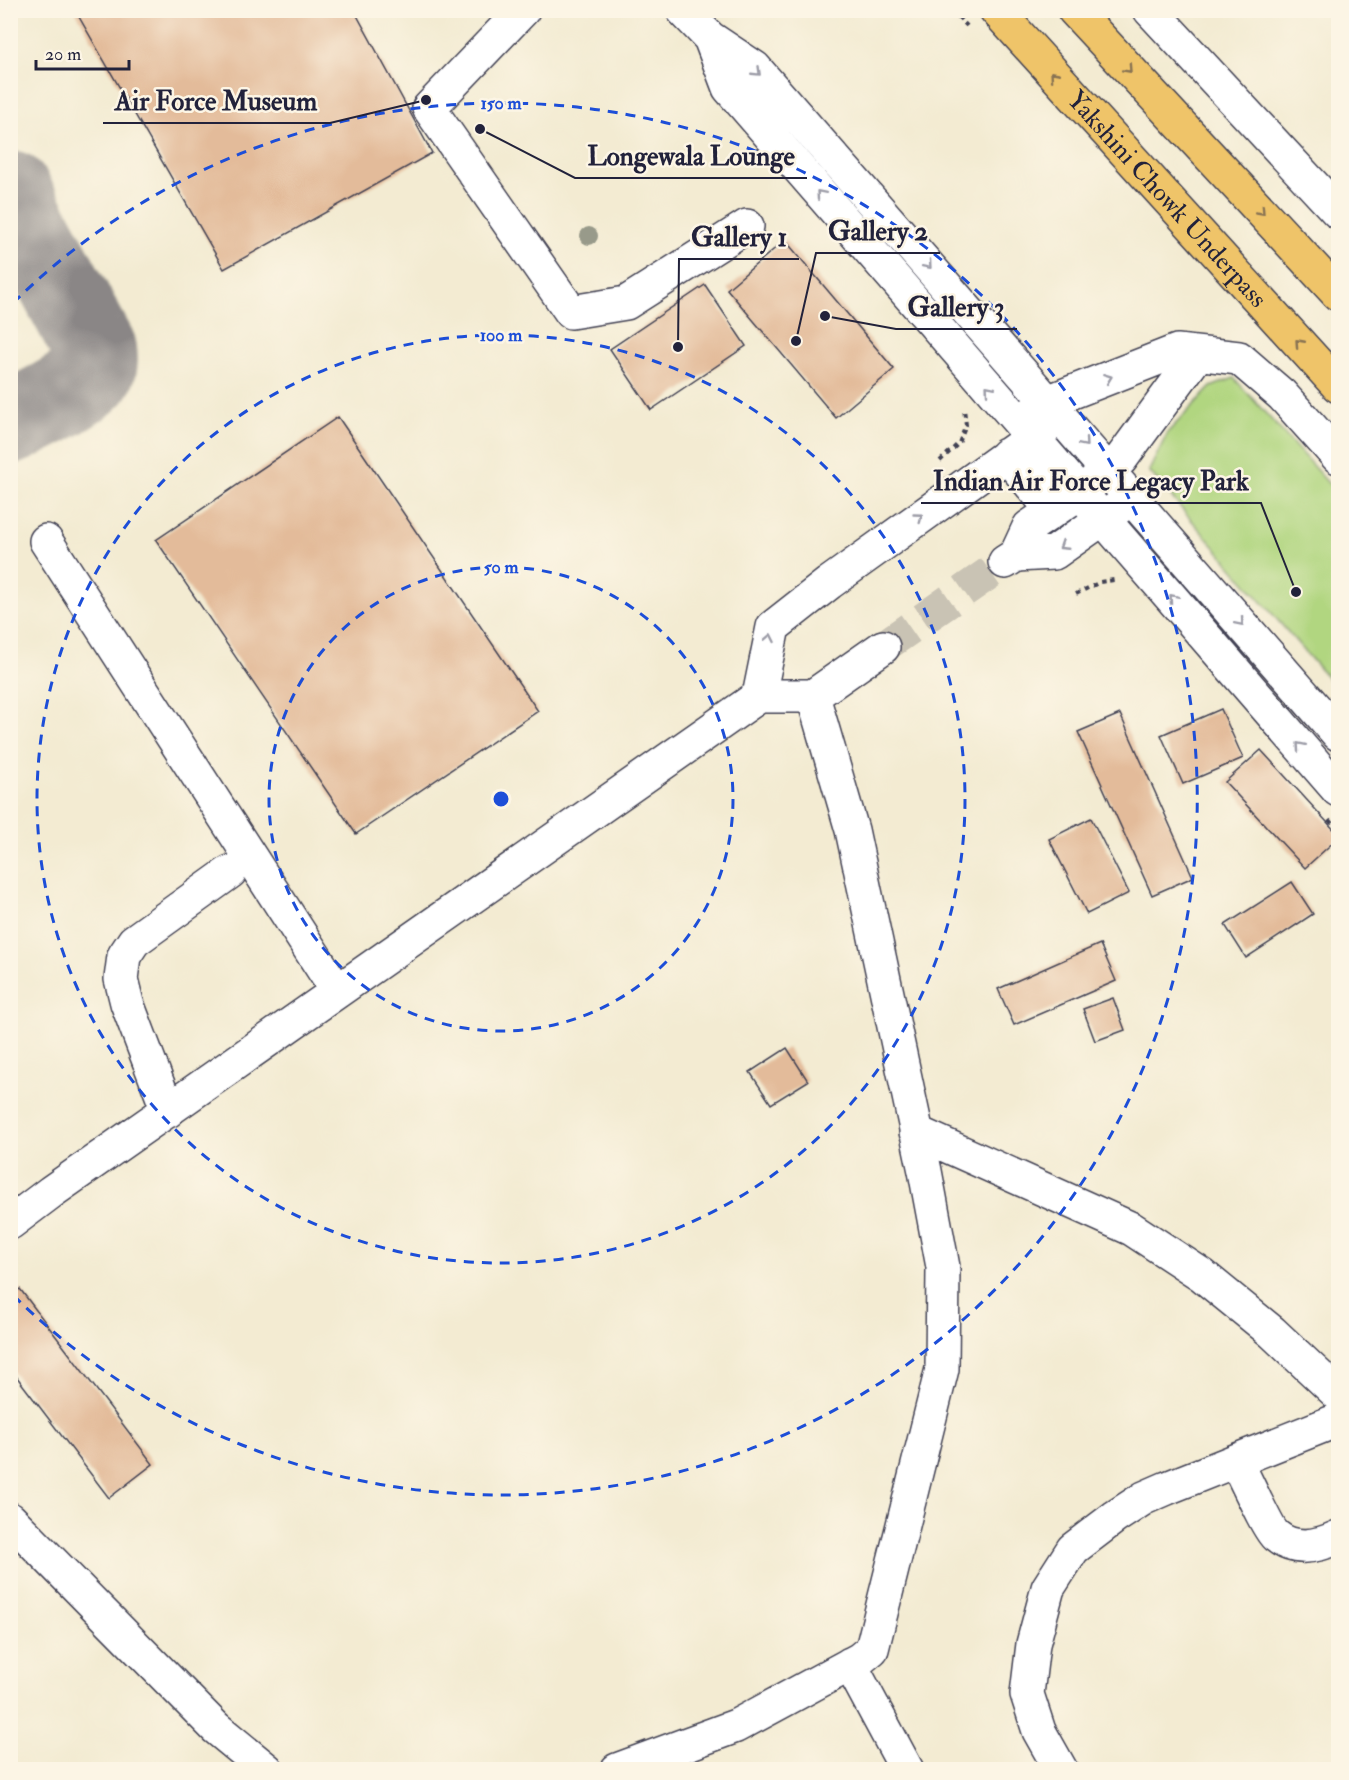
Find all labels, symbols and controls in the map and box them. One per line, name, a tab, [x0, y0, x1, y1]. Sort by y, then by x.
scale bar	[36, 33, 129, 71]
text: 20 m	[45, 43, 81, 66]
one-way arrow	[1121, 62, 1132, 72]
one-way arrow	[751, 65, 761, 76]
one-way arrow	[1051, 71, 1062, 82]
callout: Air Force Museum	[103, 78, 330, 123]
street label: Yakshini Chowk Underpass	[1060, 84, 1274, 315]
text: Air Force Museum	[114, 85, 318, 118]
text: 150 m	[480, 92, 523, 115]
callout: Longewala Lounge	[575, 133, 807, 178]
text: Longewala Lounge	[587, 140, 796, 174]
one-way arrow	[816, 190, 827, 201]
one-way arrow	[1254, 204, 1265, 215]
callout: Gallery 2	[816, 208, 940, 253]
callout: Gallery 1	[679, 214, 799, 259]
text: Gallery 2	[828, 215, 928, 249]
text: Gallery 1	[691, 221, 787, 255]
one-way arrow	[921, 258, 932, 269]
callout: Gallery 3	[896, 284, 1017, 329]
text: Gallery 3	[908, 291, 1004, 325]
text: 100 m	[480, 324, 523, 347]
one-way arrow	[1295, 339, 1306, 350]
one-way arrow	[1101, 373, 1112, 385]
one-way arrow	[985, 385, 996, 396]
one-way arrow	[1077, 436, 1088, 447]
callout: Indian Air Force Legacy Park	[921, 458, 1261, 503]
text: Indian Air Force Legacy Park	[933, 465, 1250, 499]
one-way arrow	[913, 513, 924, 524]
one-way arrow	[1059, 539, 1070, 550]
text: 50 m	[484, 556, 519, 579]
one-way arrow	[1169, 594, 1180, 605]
one-way arrow	[1233, 615, 1244, 626]
one-way arrow	[763, 634, 776, 644]
one-way arrow	[1297, 742, 1308, 753]
centre of rings	[491, 789, 511, 809]

